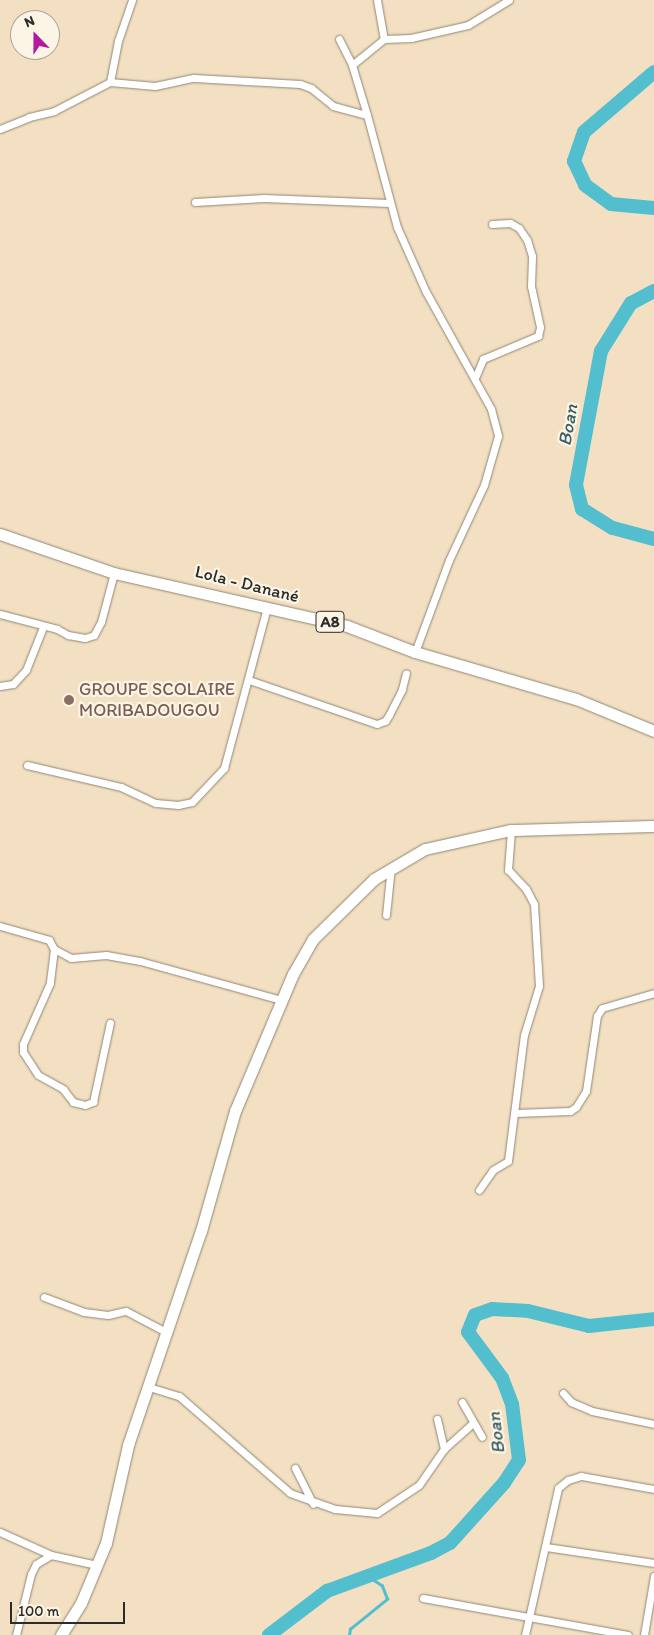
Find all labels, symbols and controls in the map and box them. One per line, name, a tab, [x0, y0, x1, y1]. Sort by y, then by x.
north arrow	[10, 10, 60, 60]
text: N	[22, 12, 37, 31]
water label: Boan	[553, 402, 583, 448]
street label: Lola - Danané	[193, 561, 301, 607]
road number: A8	[315, 608, 345, 636]
place label: GROUPE SCOLAIRE MORIBADOUGOU	[79, 679, 235, 722]
marker: GROUPE SCOLAIRE MORIBADOUGOU	[63, 694, 75, 706]
water label: Boan	[482, 1411, 510, 1455]
scale bar	[12, 1592, 128, 1624]
text: 100 m	[18, 1602, 59, 1620]

